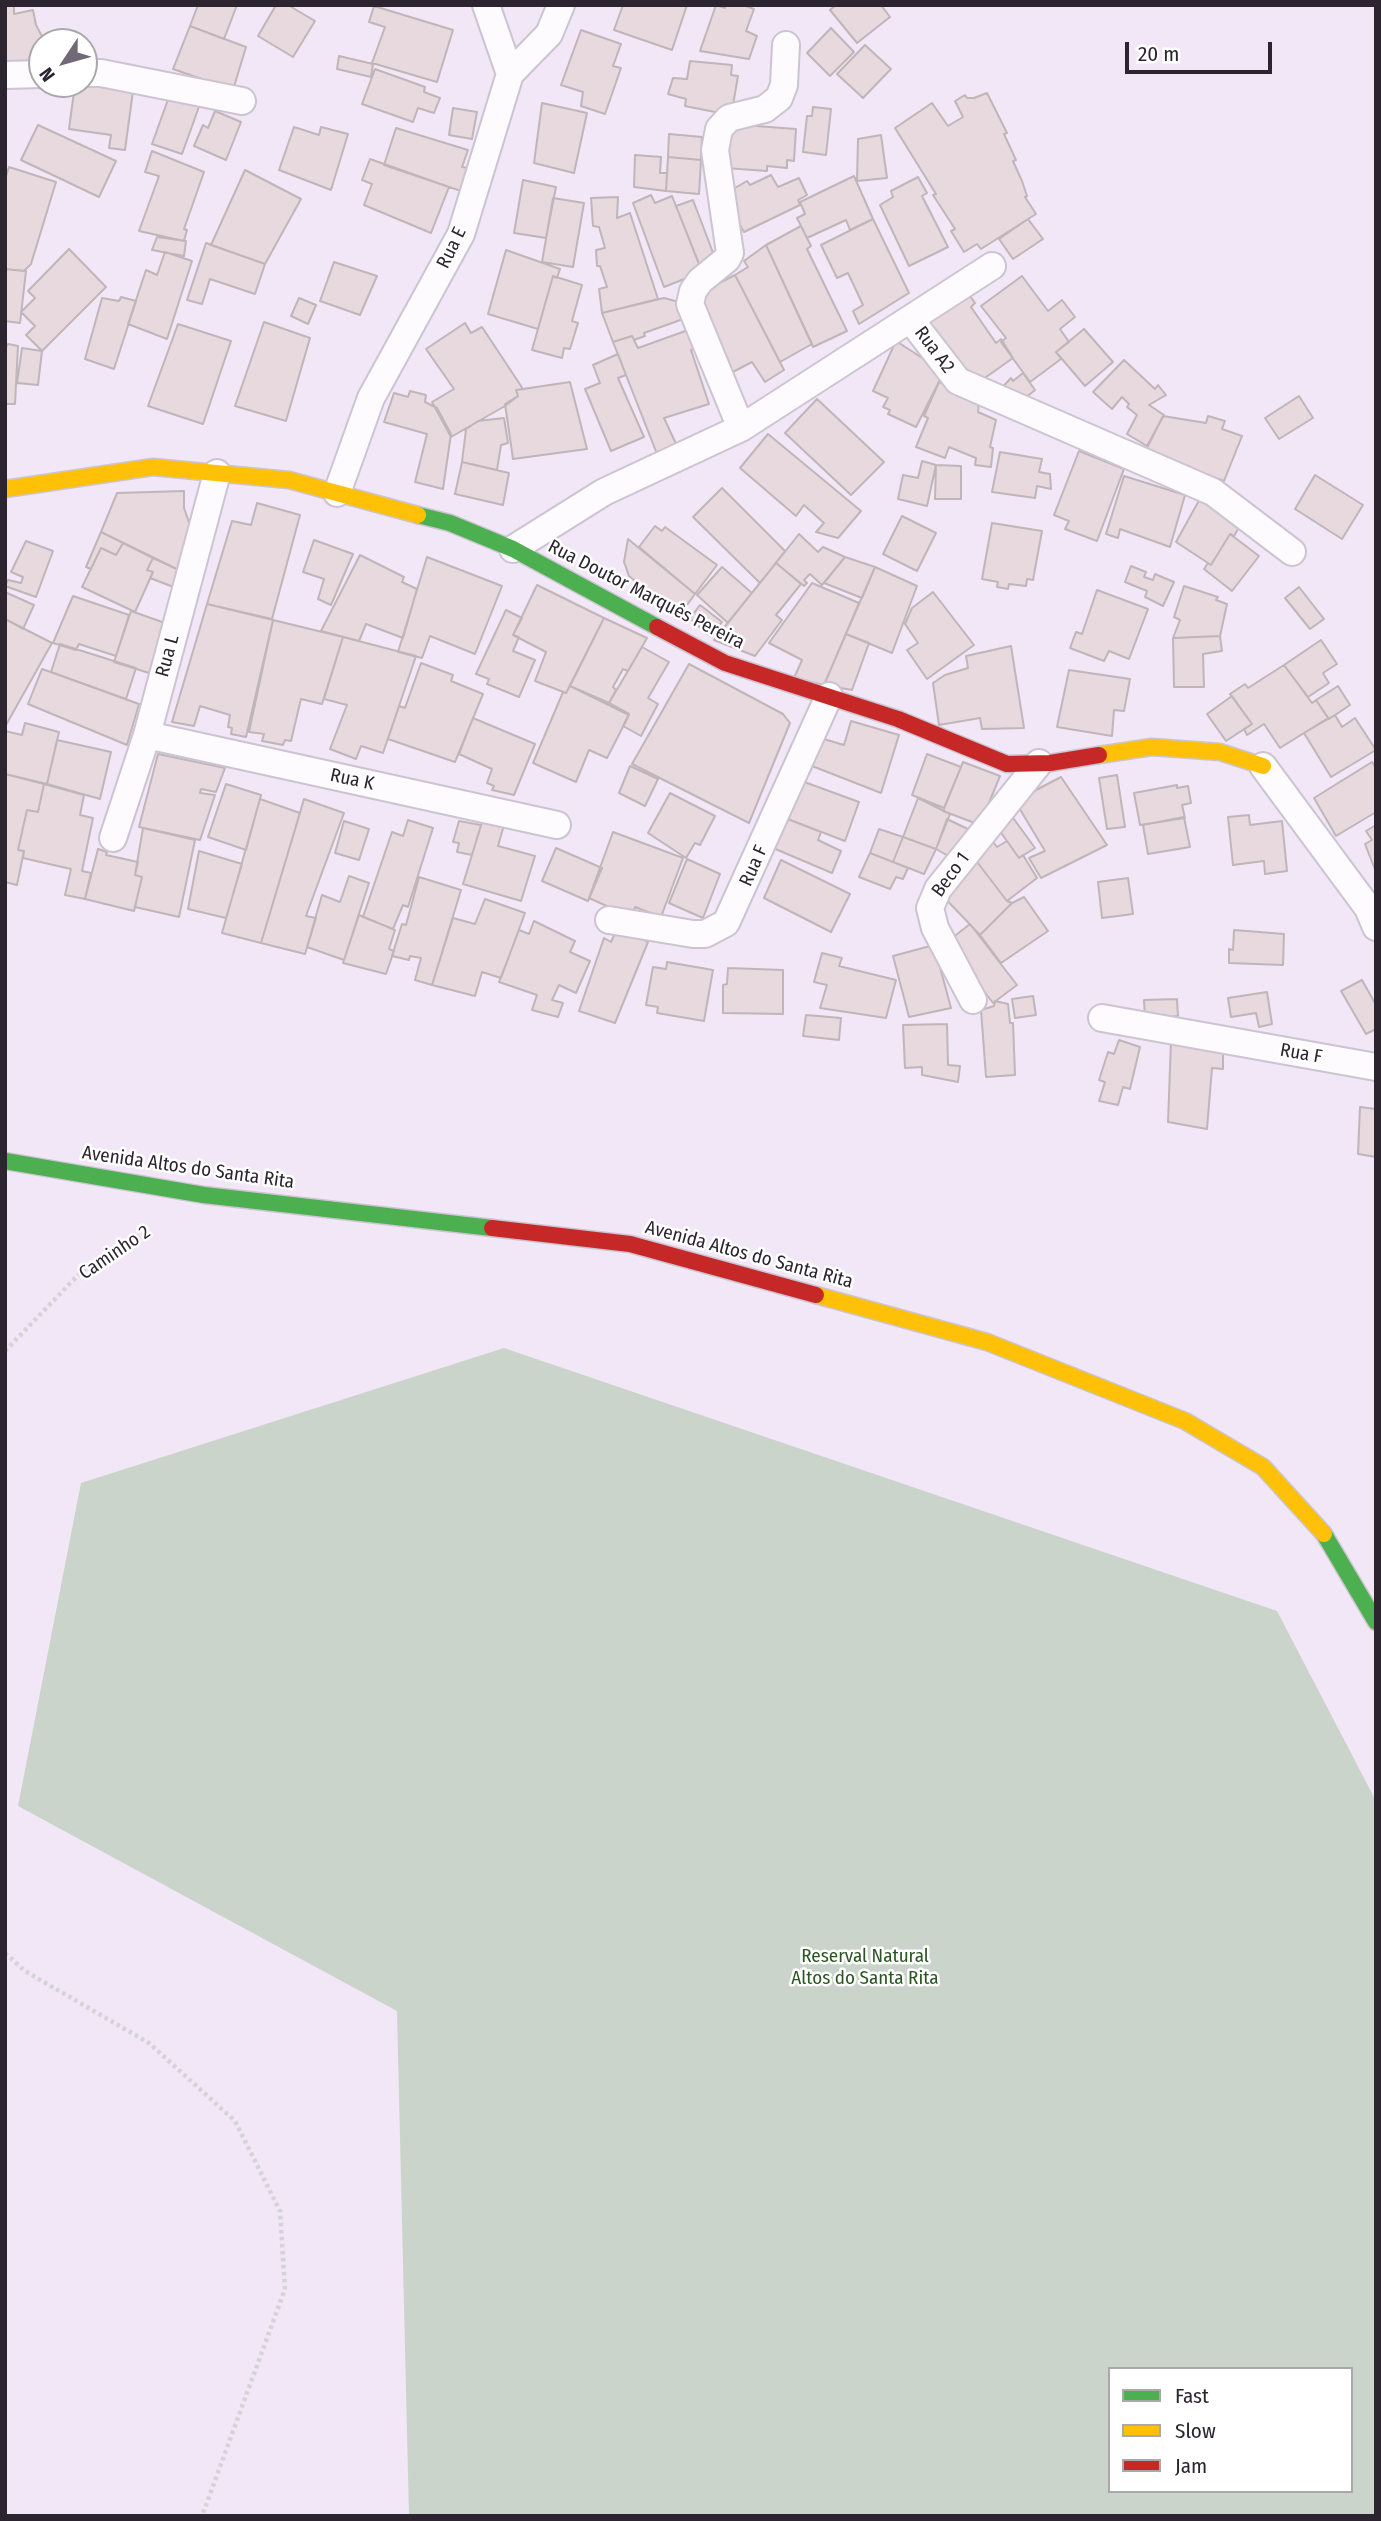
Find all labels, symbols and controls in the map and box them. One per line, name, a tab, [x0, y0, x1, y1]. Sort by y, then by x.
north arrow	[28, 28, 98, 98]
scale bar	[1129, 28, 1276, 72]
text: 20 m	[1138, 41, 1179, 67]
text: N	[35, 63, 60, 86]
street label: Rua E	[432, 224, 472, 272]
street label: Rua A2	[909, 322, 959, 378]
street label: Rua Doutor Marquês Pereira	[544, 535, 748, 655]
street label: Rua L	[151, 633, 185, 679]
street label: Rua K	[328, 764, 376, 796]
street label: Rua F	[735, 842, 773, 890]
street label: Beco 1	[927, 848, 975, 902]
street label: Rua F	[1278, 1039, 1324, 1069]
street label: Avenida Altos do Santa Rita	[81, 1142, 295, 1194]
street label: Avenida Altos do Santa Rita	[643, 1216, 855, 1294]
street label: Caminho 2	[75, 1221, 155, 1285]
park label: Reserval Natural Altos do Santa Rita	[791, 1946, 939, 1990]
legend	[1108, 2367, 1353, 2493]
text: Fast	[1175, 2383, 1209, 2409]
text: Slow	[1175, 2418, 1216, 2444]
text: Jam	[1175, 2453, 1207, 2479]

